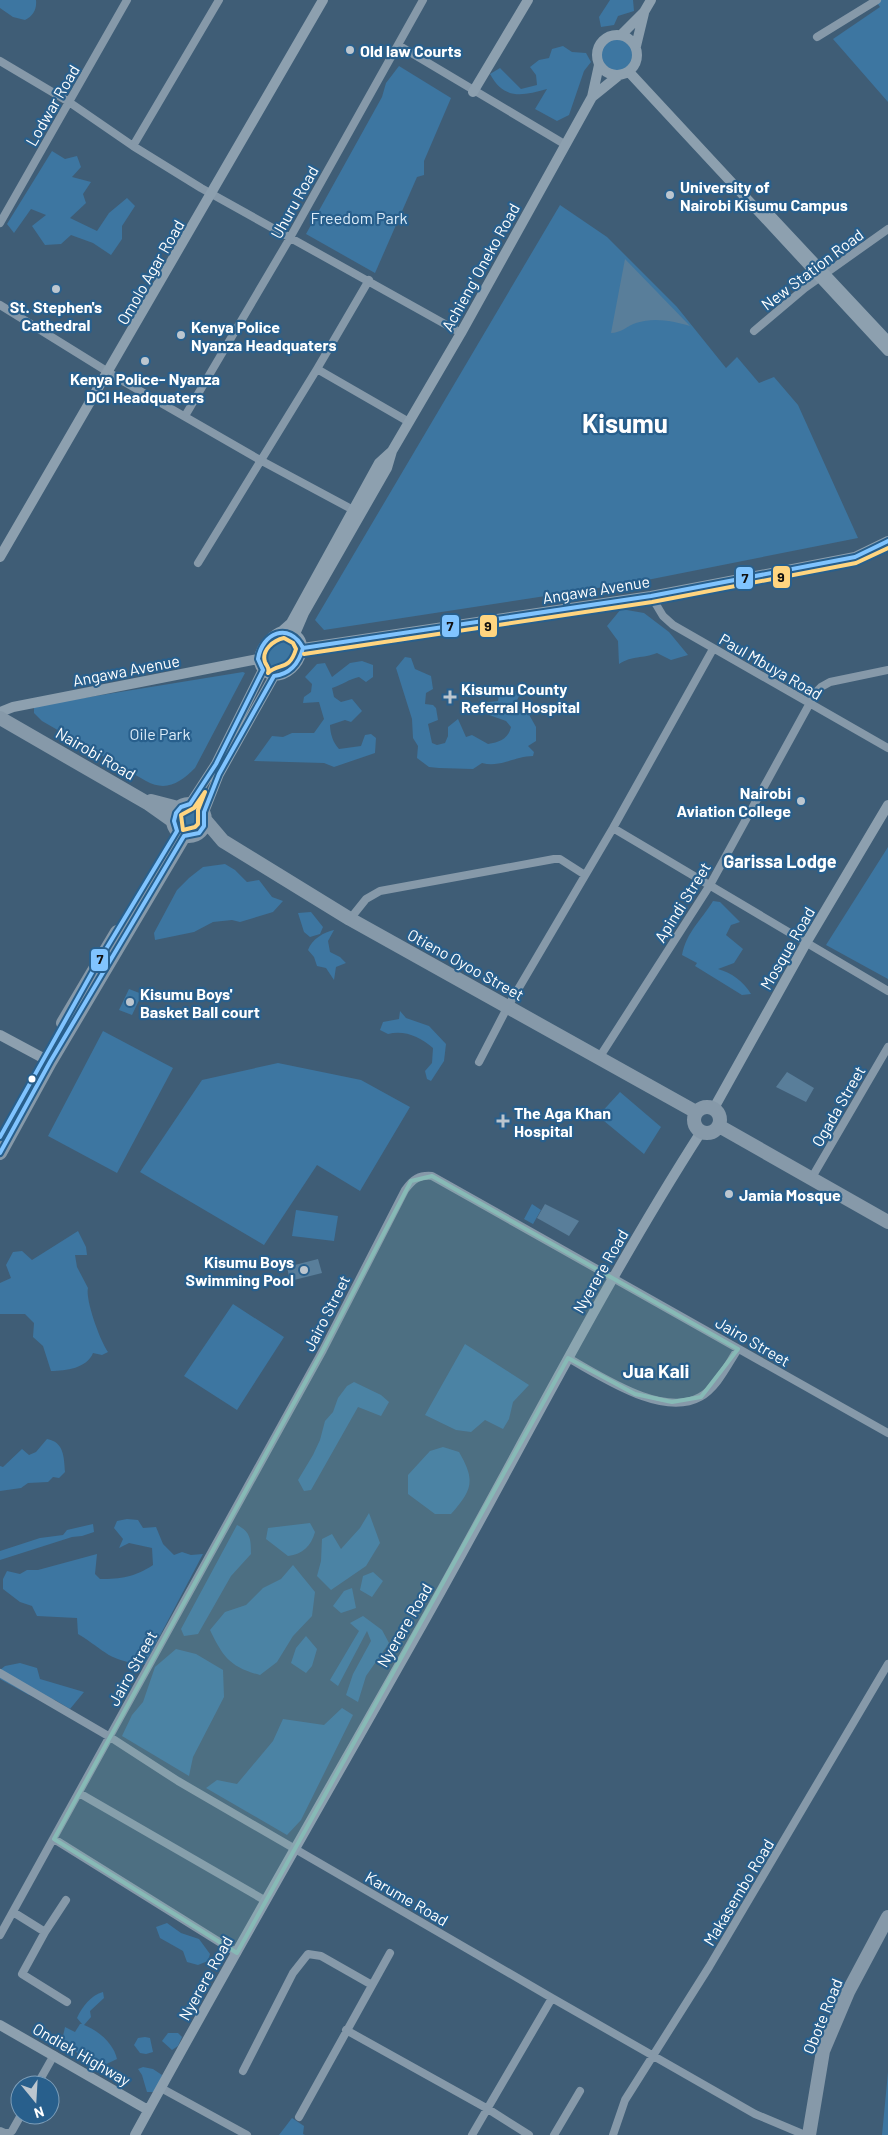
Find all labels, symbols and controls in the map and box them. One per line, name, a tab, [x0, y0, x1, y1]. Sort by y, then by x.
place label: Old law Courts	[360, 41, 462, 60]
marker: Old law Courts	[344, 44, 356, 56]
street label: Lodwar Road	[21, 61, 83, 149]
street label: Uhuru Road	[266, 162, 322, 242]
place label: University of Nairobi Kisumu Campus	[680, 177, 848, 214]
marker: University of Nairobi Kisumu Campus	[664, 189, 676, 201]
street label: Achieng' Oneko Road	[437, 200, 523, 334]
park label: Freedom Park	[310, 208, 408, 227]
street label: Omolo Agar Road	[112, 216, 188, 328]
street label: New Station Road	[757, 224, 867, 314]
marker: St. Stephen's Cathedral	[50, 283, 62, 295]
place label: St. Stephen's Cathedral	[10, 297, 102, 334]
place label: Kenya Police Nyanza Headquaters	[191, 317, 337, 354]
marker: Kenya Police Nyanza Headquaters	[175, 329, 187, 341]
marker: Kenya Police- Nyanza DCI Headquaters	[139, 355, 151, 367]
place label: Kenya Police- Nyanza DCI Headquaters	[70, 369, 220, 406]
district label: Kisumu	[582, 407, 668, 438]
line badge: 9	[772, 565, 791, 589]
line badge: 7	[735, 566, 754, 590]
text: 9	[777, 568, 785, 585]
text: 7	[742, 569, 749, 586]
street label: Angawa Avenue	[541, 571, 651, 607]
line badge: 7	[441, 614, 460, 638]
line badge: 9	[479, 614, 498, 638]
text: 7	[447, 617, 454, 634]
text: 9	[484, 617, 492, 634]
street label: Paul Mbuya Road	[716, 629, 826, 703]
street label: Angawa Avenue	[71, 650, 181, 690]
place label: Kisumu County Referral Hospital	[461, 679, 580, 716]
marker: Kisumu County Referral Hospital	[443, 690, 457, 704]
street label: Nairobi Road	[53, 723, 139, 783]
park label: Oile Park	[130, 724, 190, 743]
place label: Nairobi Aviation College	[677, 783, 791, 820]
marker: Nairobi Aviation College	[795, 795, 807, 807]
district label: Garissa Lodge	[723, 850, 837, 872]
street label: Apindi Street	[650, 858, 714, 946]
street label: Mosque Road	[756, 903, 818, 993]
street label: Otieno Oyoo Street	[404, 924, 528, 1004]
line badge: 7	[90, 948, 109, 972]
text: 7	[97, 950, 104, 967]
place label: Kisumu Boys' Basket Ball court	[140, 984, 260, 1021]
marker: Kisumu Boys' Basket Ball court	[124, 996, 136, 1008]
street label: Ogada Street	[807, 1062, 869, 1150]
unlabelled marker	[27, 1074, 37, 1084]
place label: The Aga Khan Hospital	[514, 1103, 611, 1140]
marker: The Aga Khan Hospital	[496, 1114, 510, 1128]
place label: Jamia Mosque	[739, 1185, 841, 1204]
marker: Jamia Mosque	[723, 1188, 735, 1200]
street label: Nyerere Road	[568, 1226, 632, 1316]
place label: Kisumu Boys Swimming Pool	[185, 1252, 294, 1289]
marker: Kisumu Boys Swimming Pool	[298, 1264, 310, 1276]
street label: Jairo Street	[299, 1272, 353, 1354]
street label: Jairo Street	[712, 1312, 794, 1370]
district label: Jua Kali	[623, 1359, 689, 1382]
street label: Nyerere Road	[372, 1580, 436, 1670]
street label: Jairo Street	[104, 1627, 160, 1709]
street label: Makasembo Road	[699, 1835, 777, 1949]
street label: Karume Road	[362, 1867, 452, 1929]
street label: Nyerere Road	[174, 1932, 236, 2024]
street label: Obote Road	[798, 1975, 846, 2057]
street label: Ondiek Highway	[30, 2018, 135, 2090]
north arrow	[10, 2075, 60, 2125]
text: N	[32, 2103, 46, 2122]

